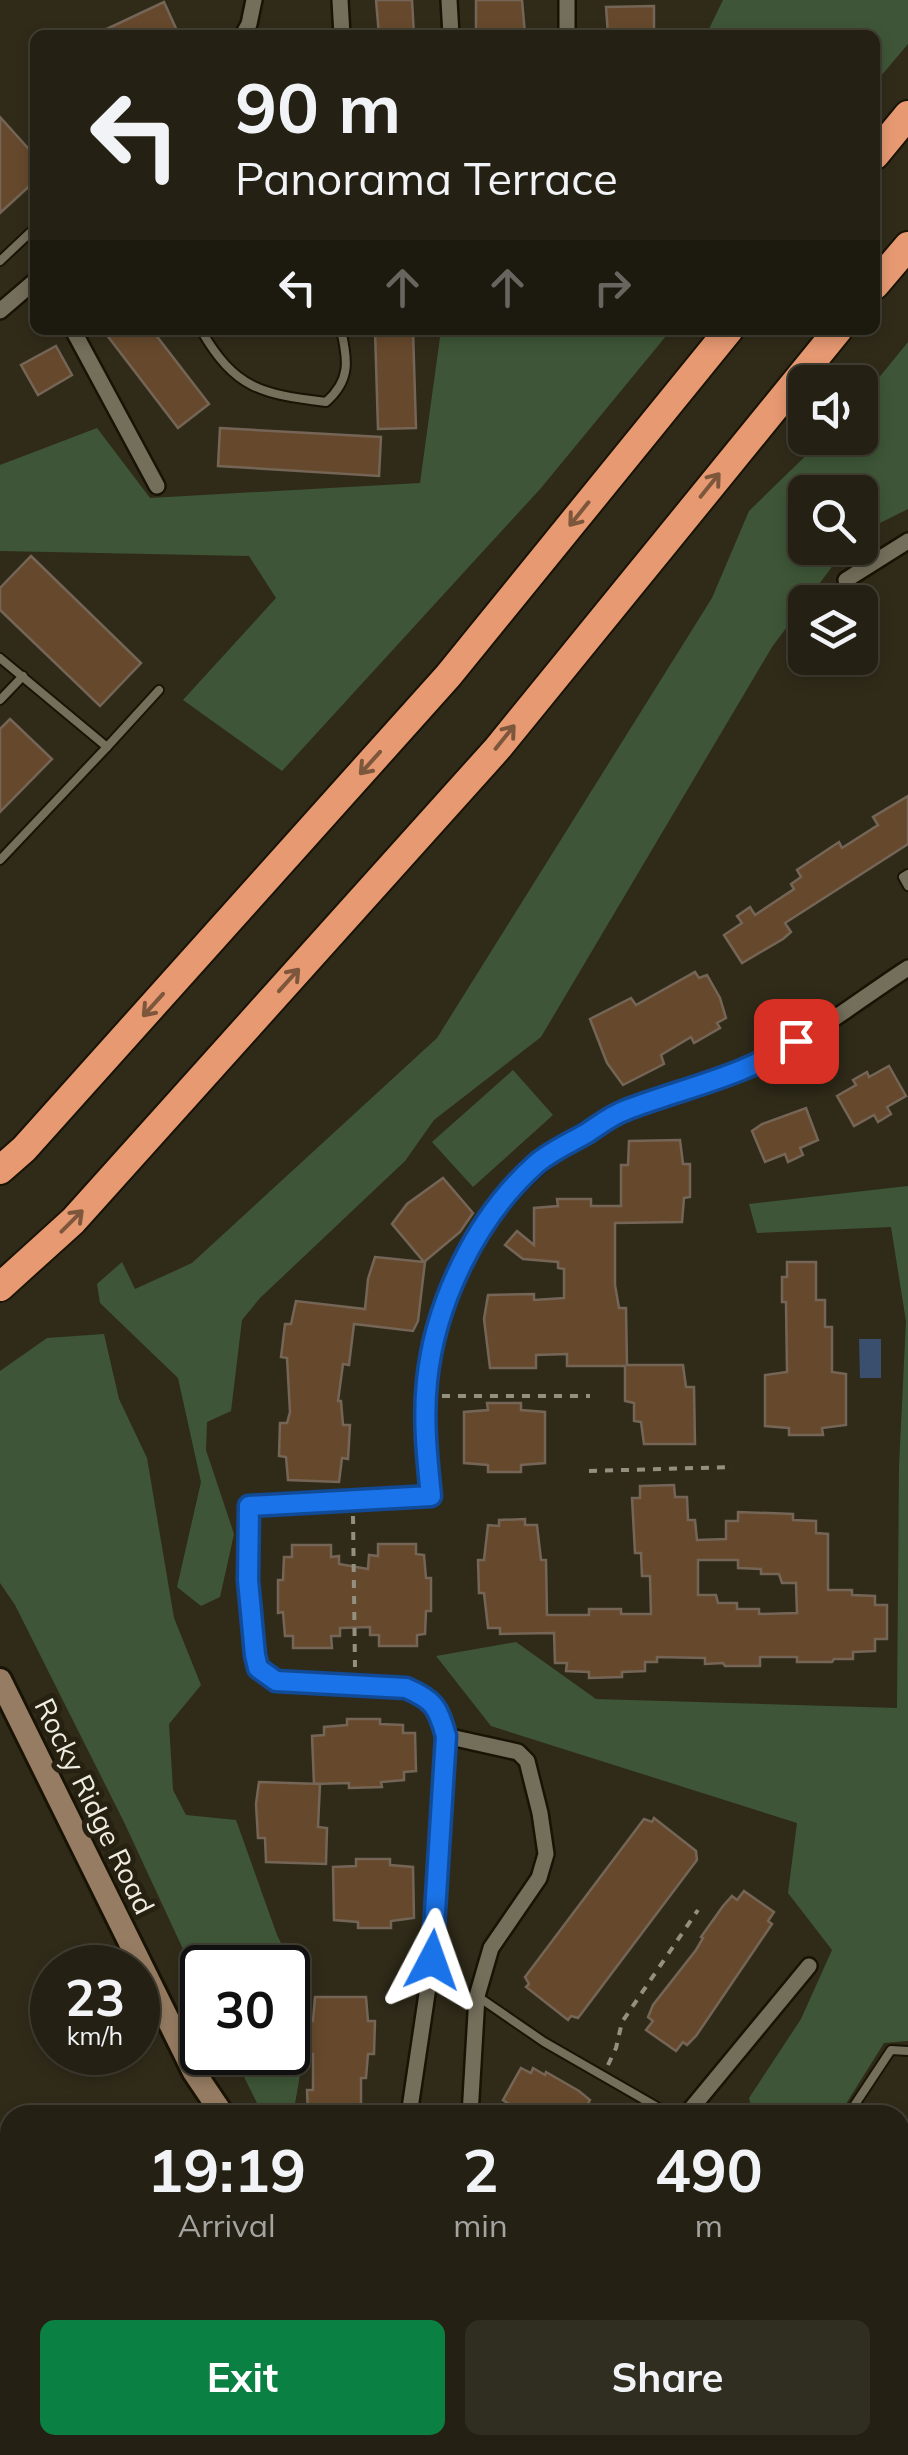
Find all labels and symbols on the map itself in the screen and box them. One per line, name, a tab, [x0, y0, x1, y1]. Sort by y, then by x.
one-way arrow	[699, 472, 720, 499]
one-way arrow	[568, 501, 590, 527]
one-way arrow	[494, 725, 516, 751]
one-way arrow	[358, 750, 381, 775]
one-way arrow	[278, 968, 301, 993]
one-way arrow	[142, 992, 165, 1017]
pin	[754, 999, 839, 1084]
one-way arrow	[59, 1210, 83, 1234]
street label: Rocky Ridge Road	[28, 1692, 162, 1920]
position arrow	[380, 1908, 484, 2012]
speed limit sign: 30	[180, 1945, 310, 2075]

